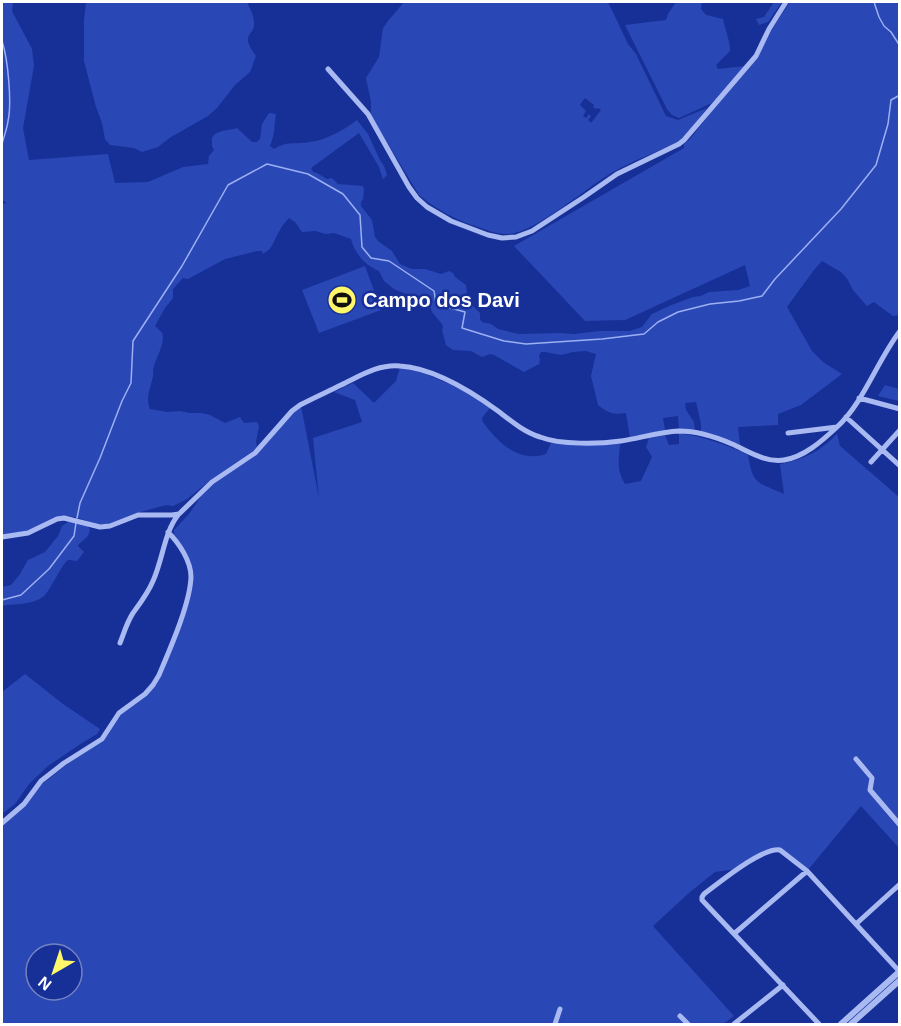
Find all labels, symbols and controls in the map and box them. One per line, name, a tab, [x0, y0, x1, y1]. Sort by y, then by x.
sports icon: Campo dos Davi	[326, 284, 358, 316]
place label: Campo dos Davi	[363, 289, 520, 311]
north arrow	[24, 942, 84, 1002]
text: N	[35, 973, 55, 994]

